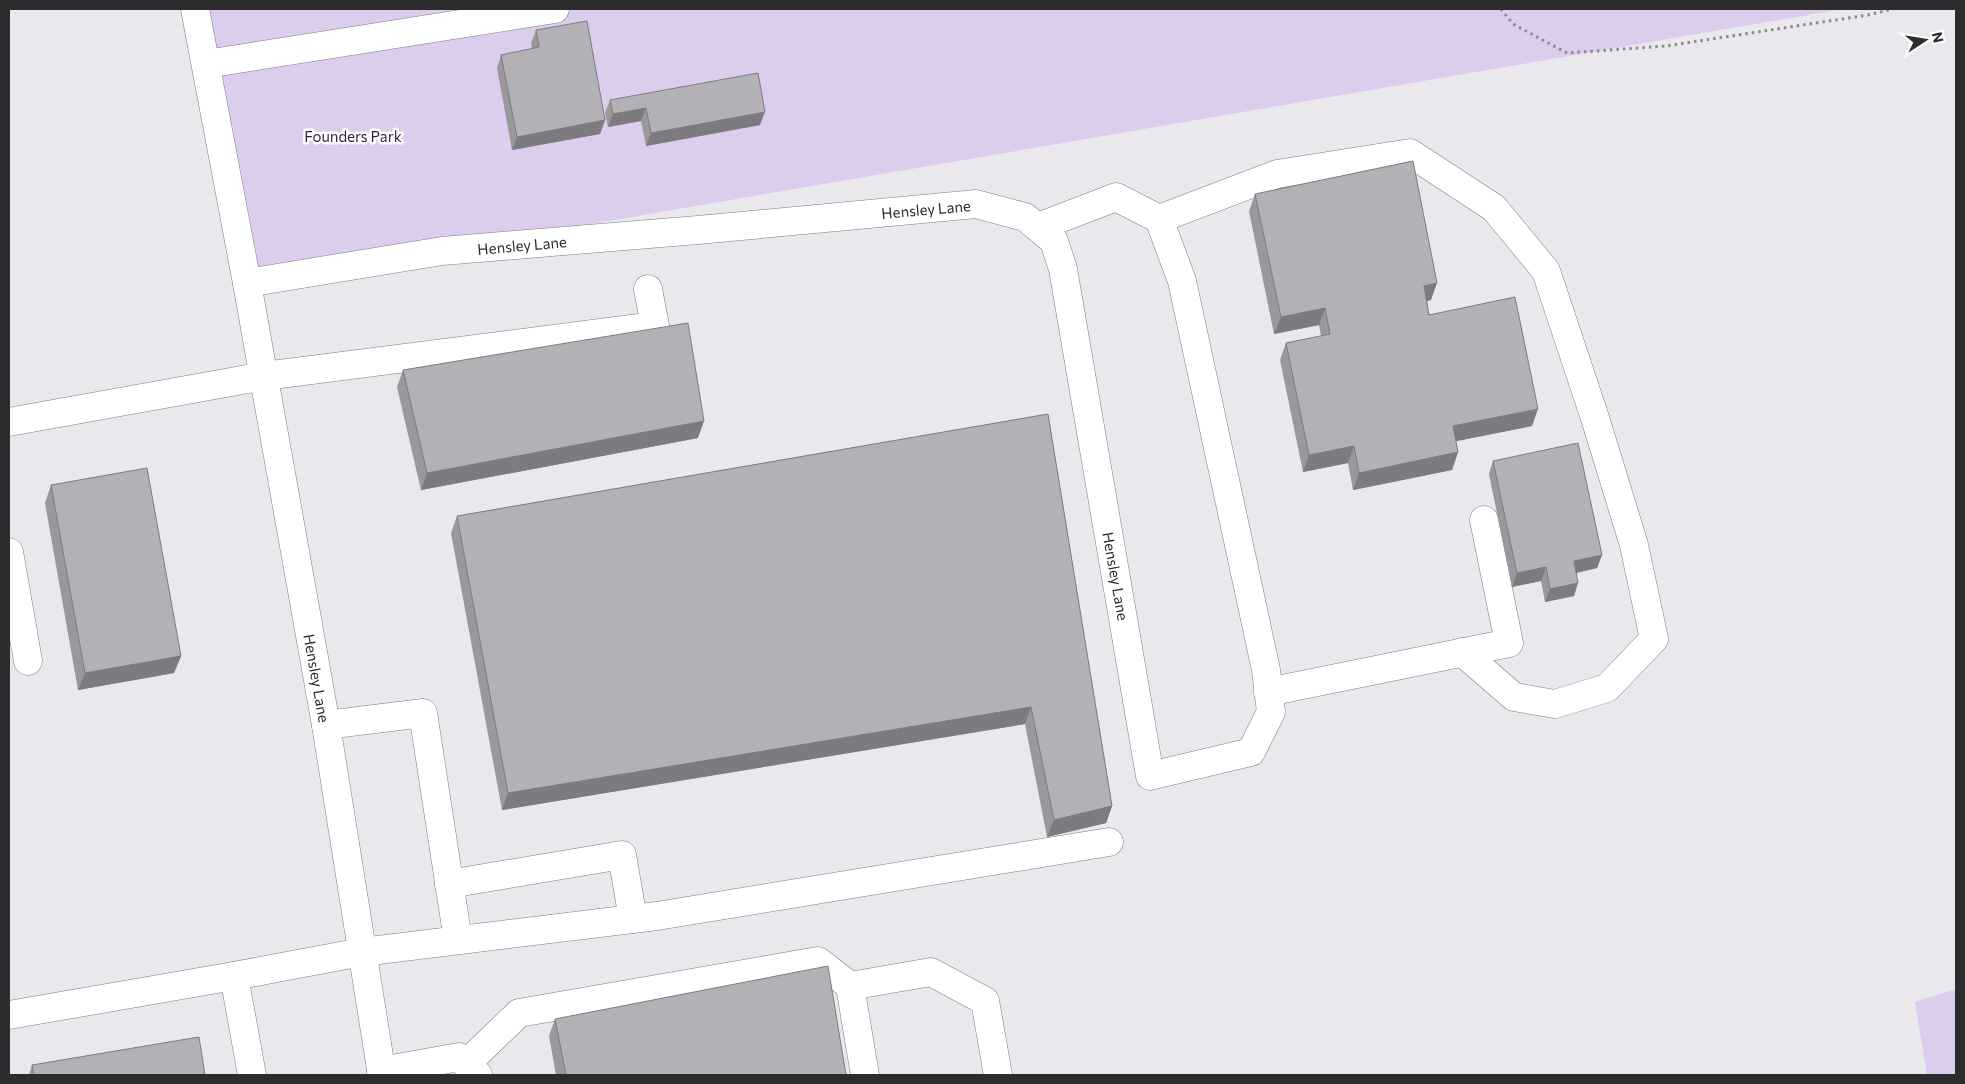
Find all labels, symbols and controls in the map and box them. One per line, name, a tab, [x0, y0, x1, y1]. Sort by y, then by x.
north arrow	[1900, 15, 1950, 65]
text: N	[1929, 30, 1948, 44]
park label: Founders Park	[304, 127, 402, 145]
street label: Hensley Lane	[881, 196, 972, 222]
street label: Hensley Lane	[477, 232, 568, 258]
street label: Hensley Lane	[1099, 530, 1133, 622]
street label: Hensley Lane	[300, 632, 334, 724]

